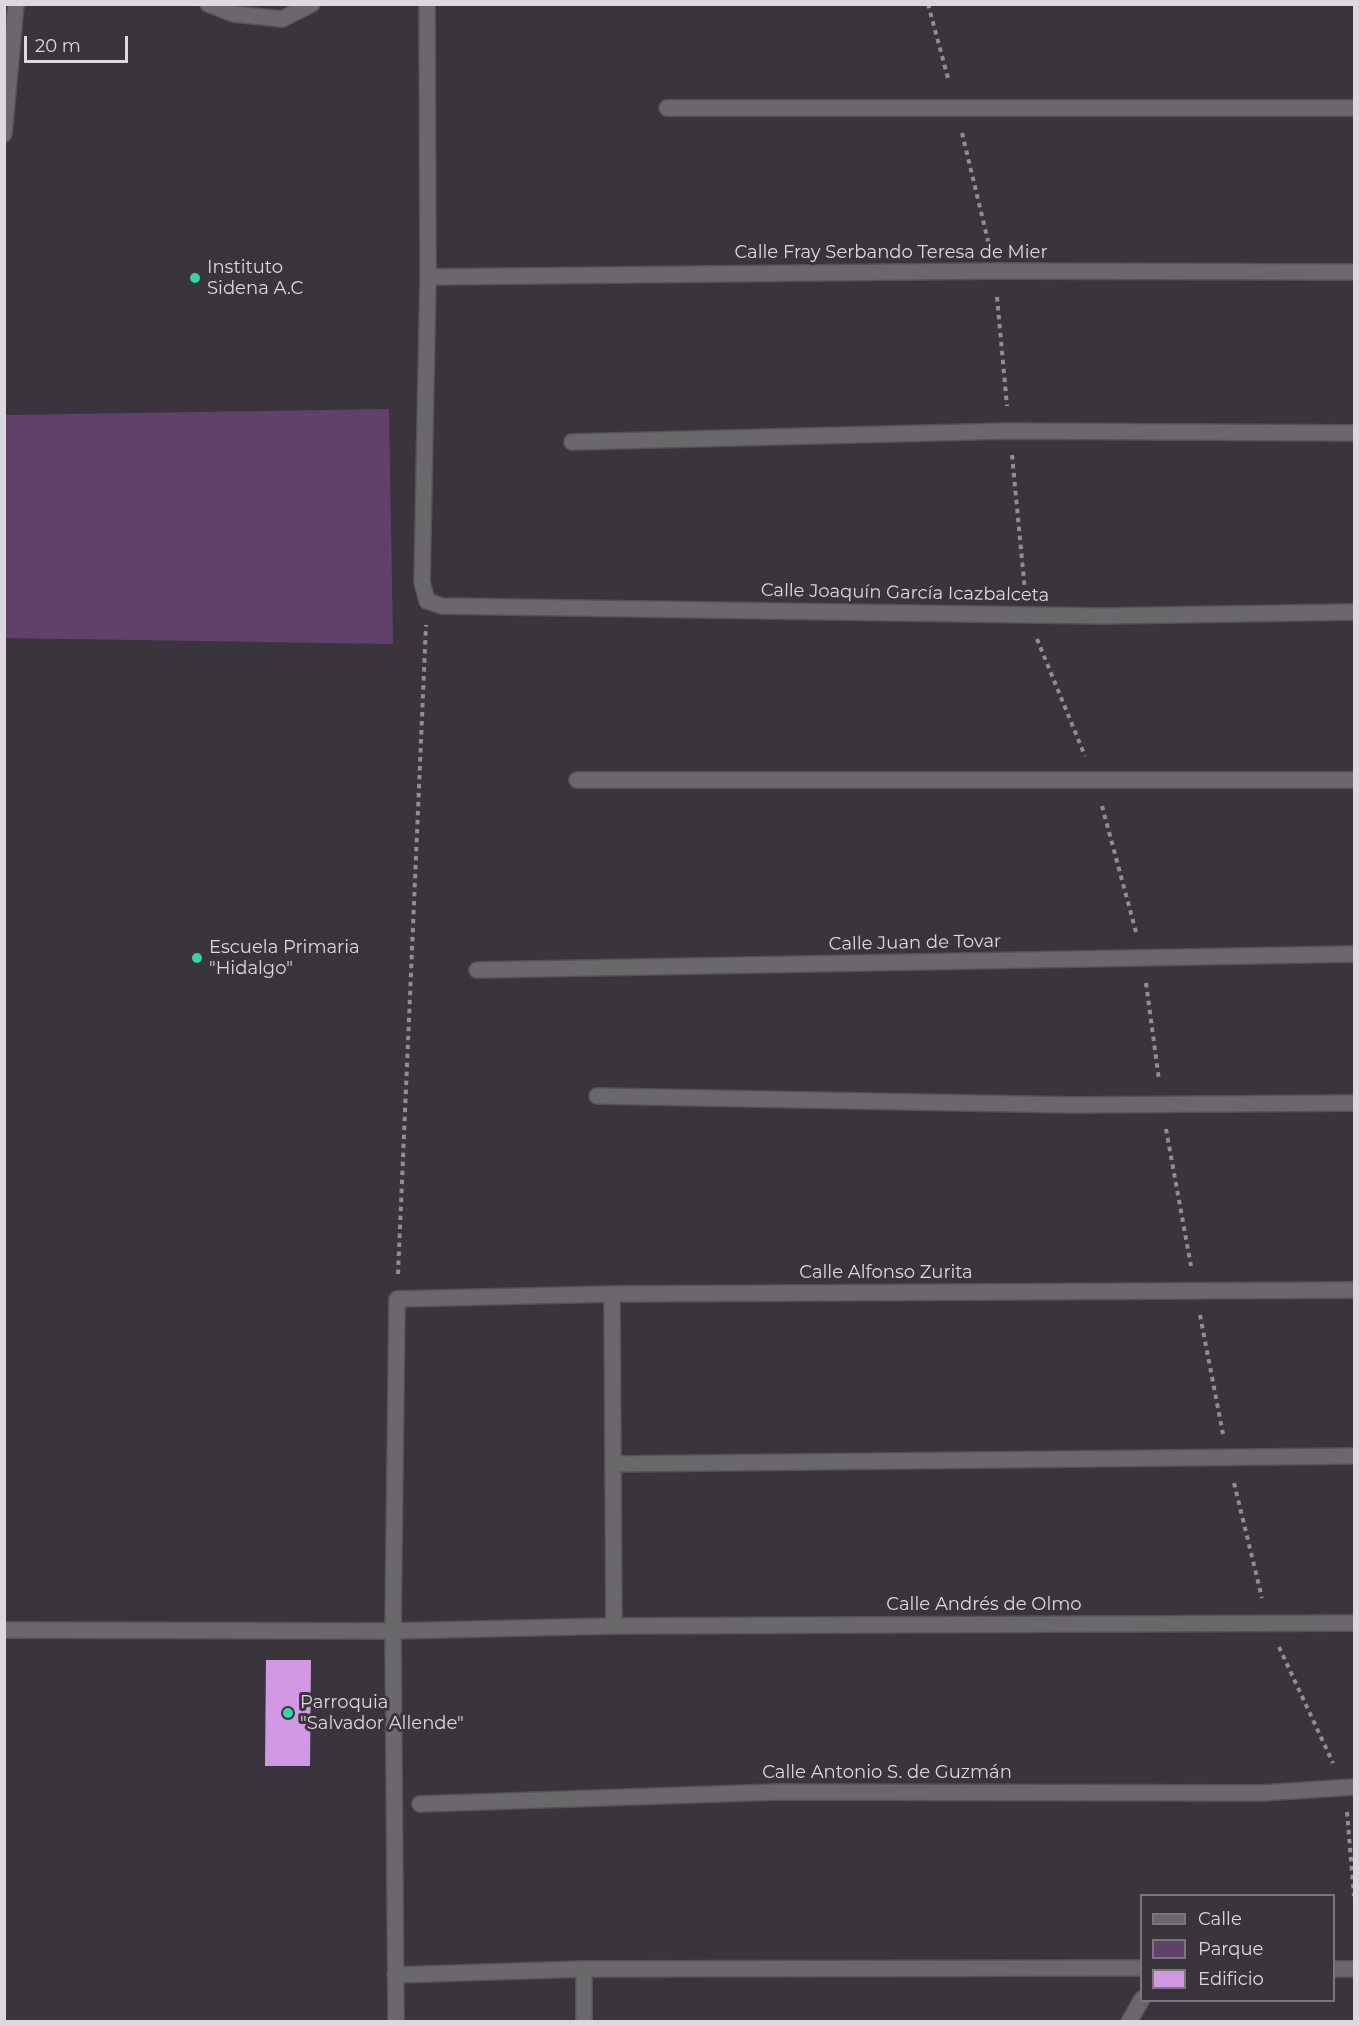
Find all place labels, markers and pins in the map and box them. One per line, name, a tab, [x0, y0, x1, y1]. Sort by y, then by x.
place label: Instituto Sidena A.C	[207, 257, 303, 300]
marker: Instituto Sidena A.C	[188, 271, 202, 285]
place label: Escuela Primaria "Hidalgo"	[209, 937, 360, 980]
marker: Escuela Primaria "Hidalgo"	[190, 951, 204, 965]
place label: Parroquia "Salvador Allende"	[300, 1692, 464, 1734]
marker: Parroquia "Salvador Allende"	[281, 1706, 295, 1720]

